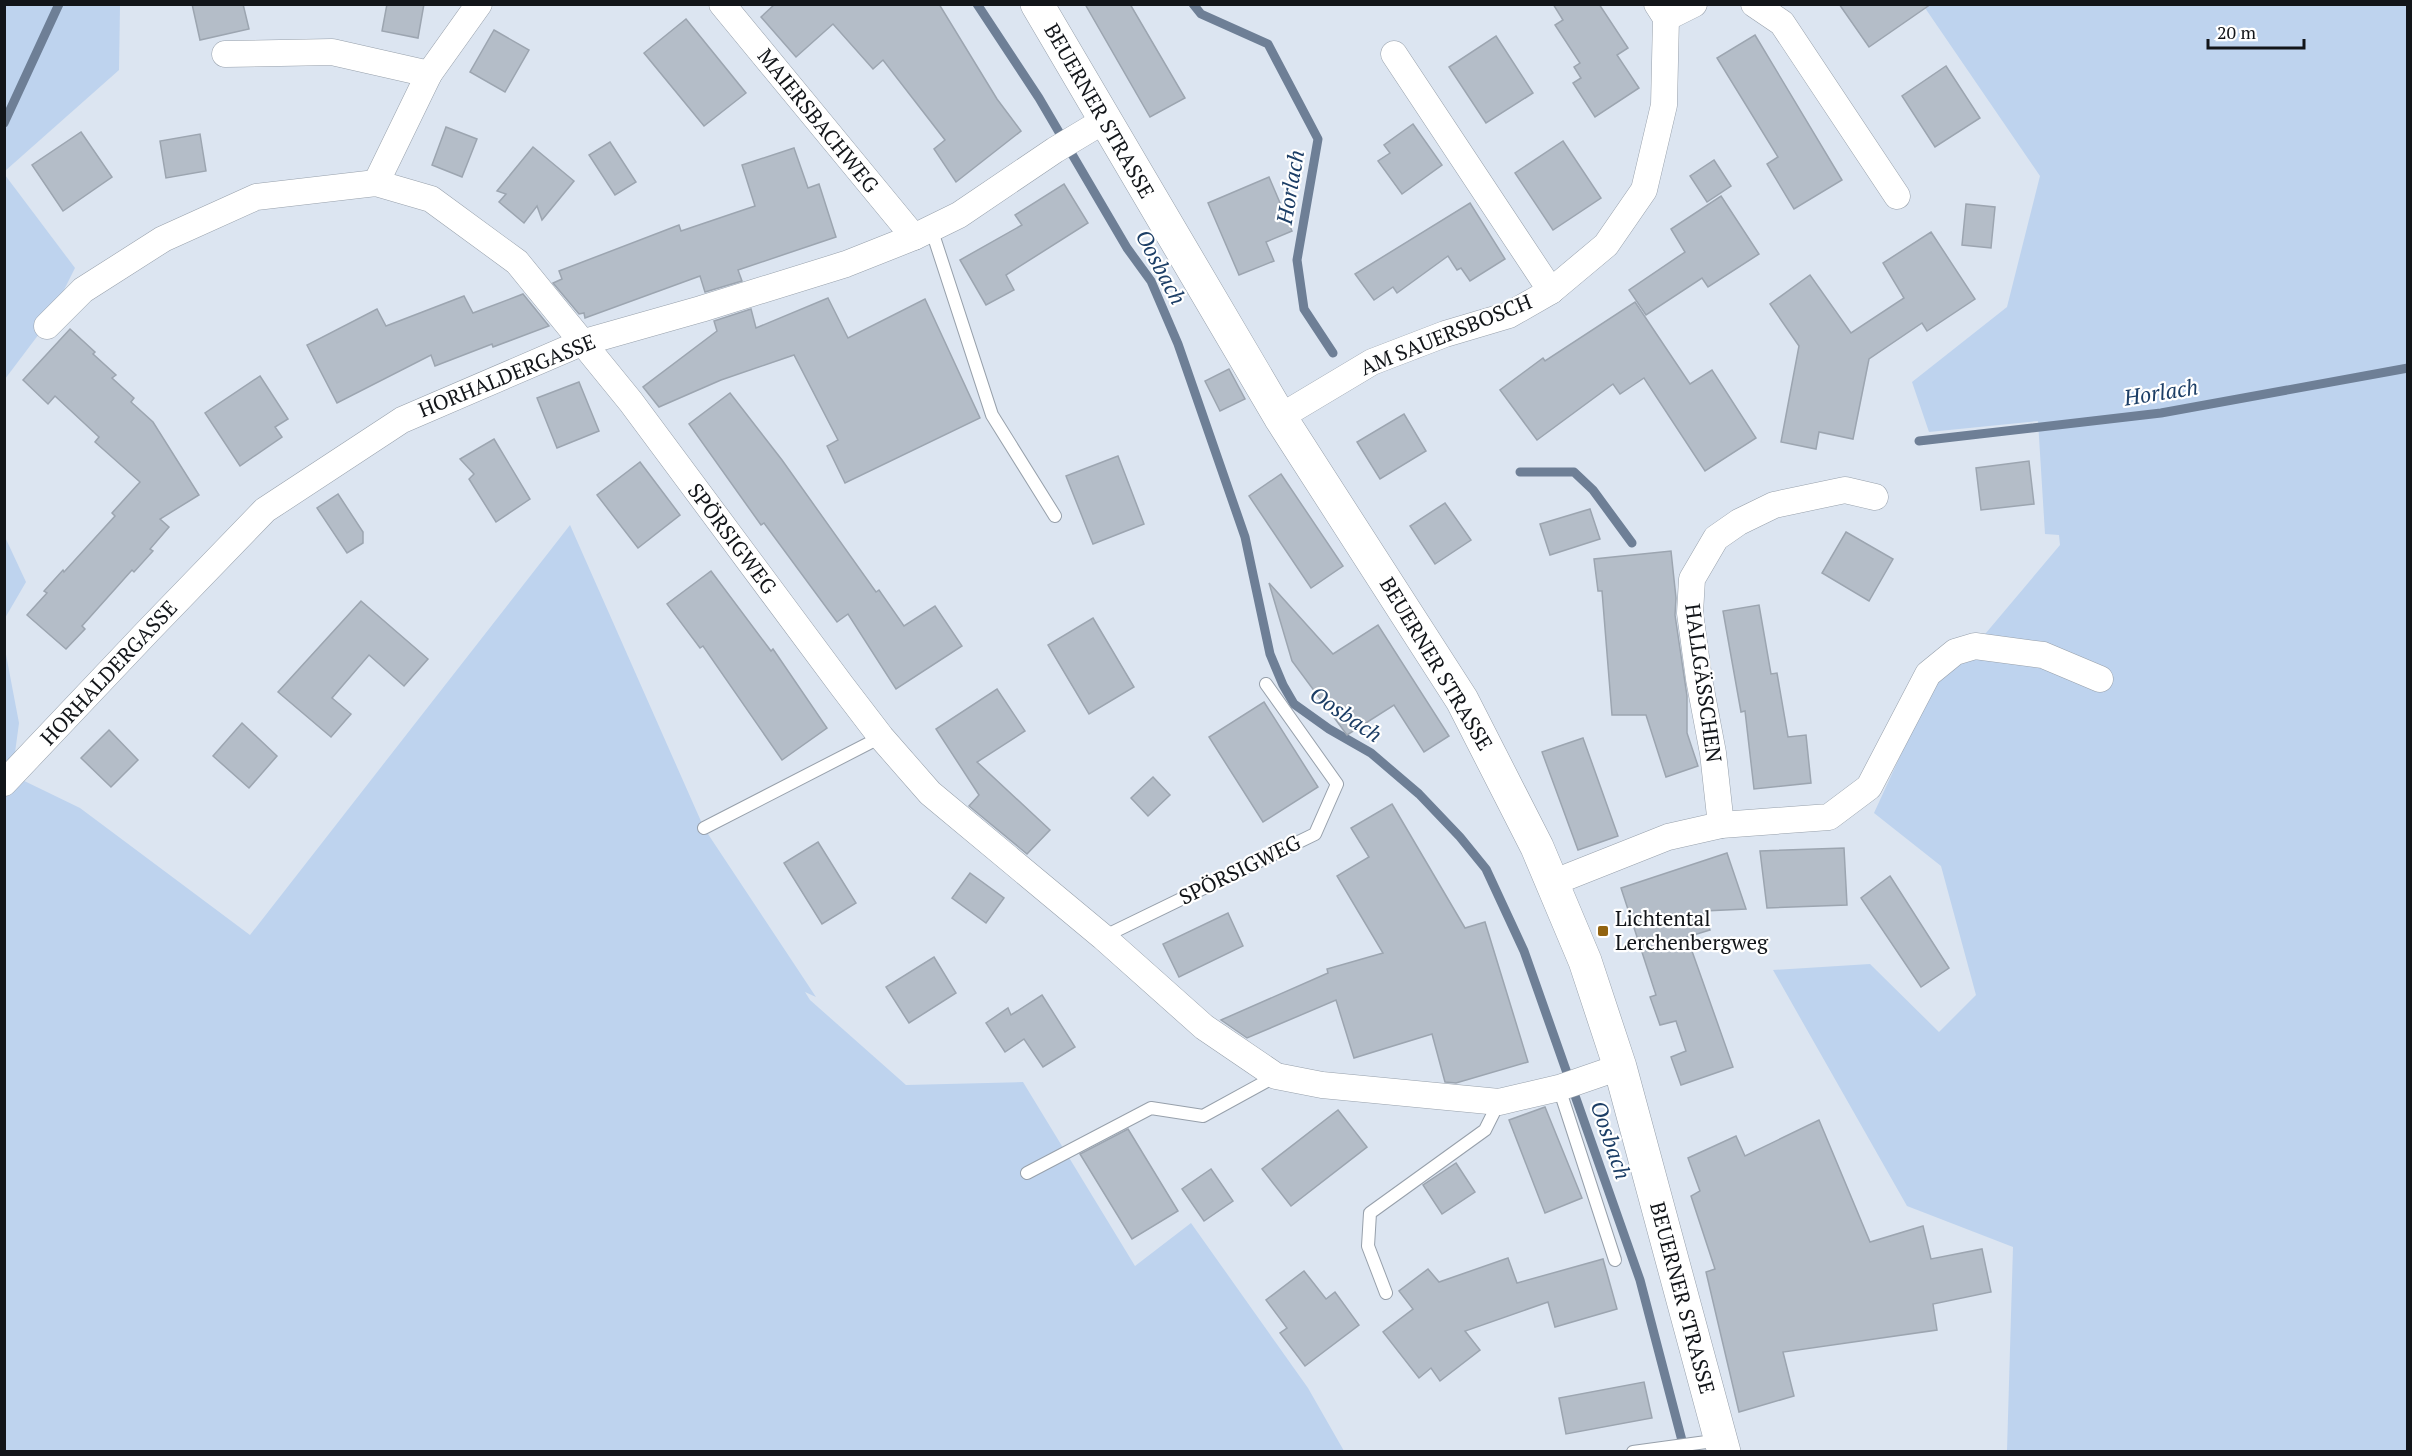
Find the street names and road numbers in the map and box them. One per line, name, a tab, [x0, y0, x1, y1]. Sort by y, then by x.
street label: BEUERNER STRASSE	[1038, 18, 1161, 203]
street label: MAIERSBACHWEG	[752, 42, 886, 199]
street label: AM SAUERSBOSCH	[1356, 287, 1536, 381]
street label: HORHALDERGASSE	[414, 327, 599, 423]
street label: SPÖRSIGWEG	[682, 477, 784, 600]
street label: BEUERNER STRASSE	[1374, 572, 1500, 755]
street label: HORHALDERGASSE	[34, 594, 183, 751]
street label: HALLGÄSSCHEN	[1679, 602, 1729, 764]
street label: SPÖRSIGWEG	[1174, 827, 1305, 911]
street label: BEUERNER STRASSE	[1644, 1199, 1722, 1397]

